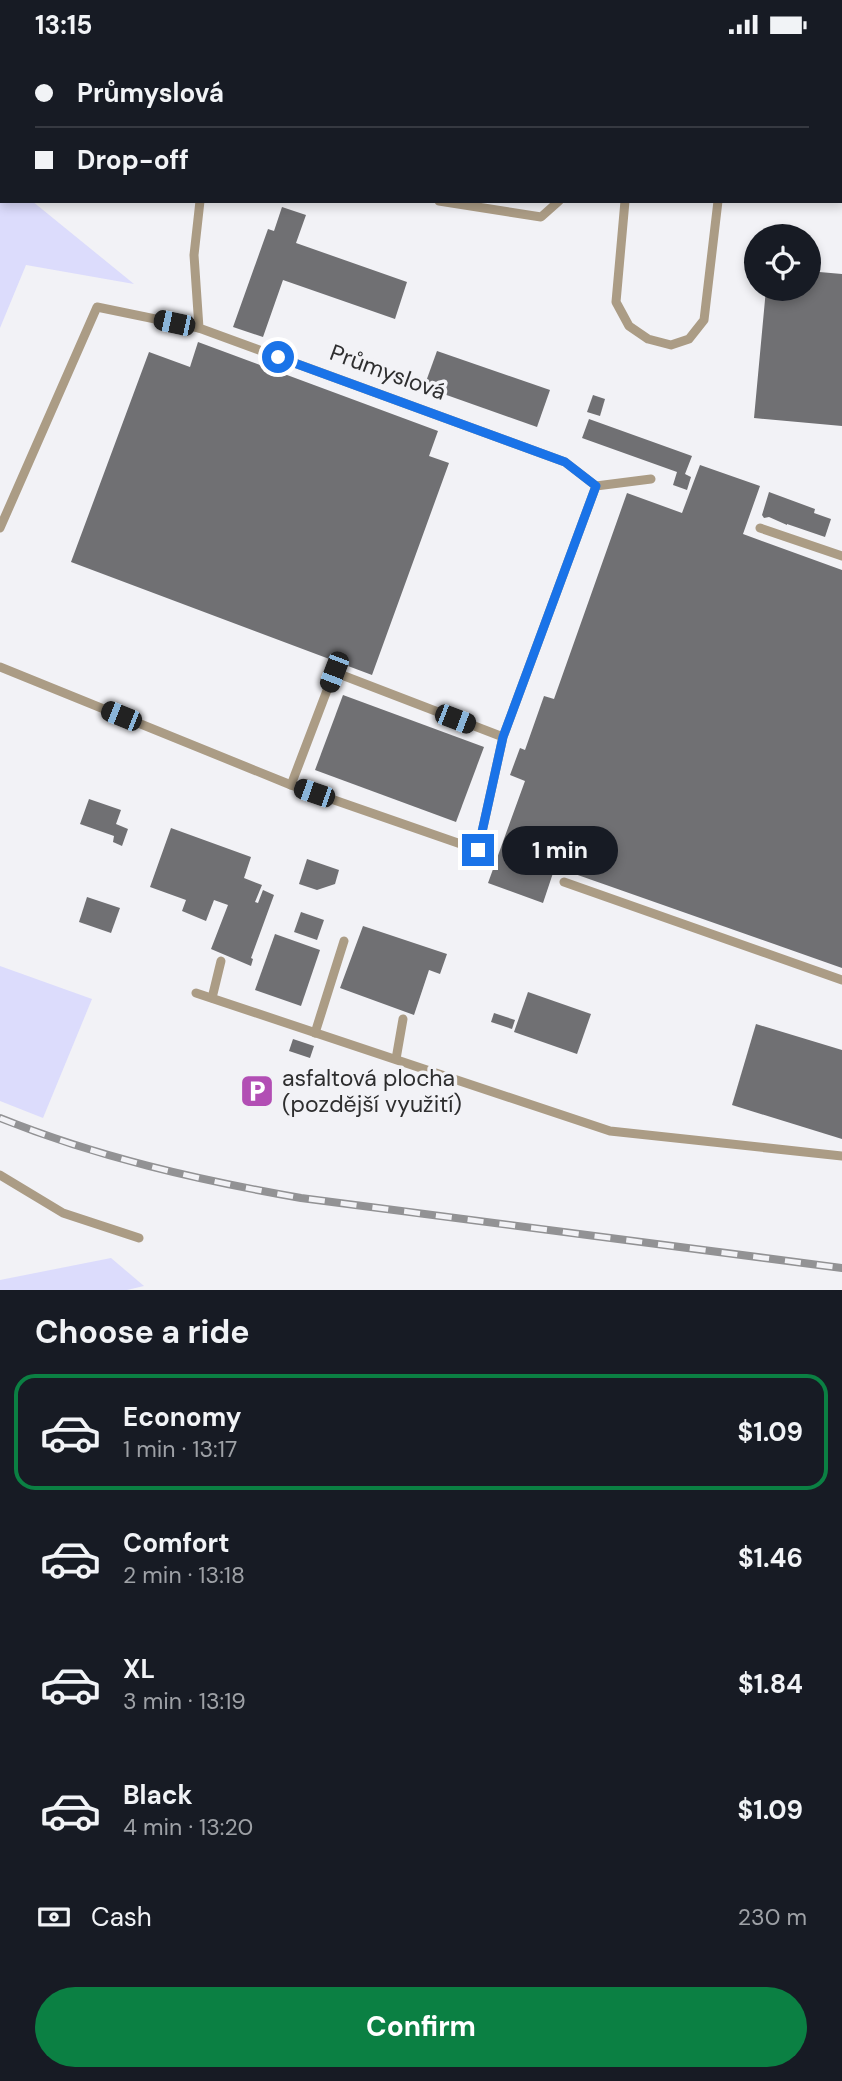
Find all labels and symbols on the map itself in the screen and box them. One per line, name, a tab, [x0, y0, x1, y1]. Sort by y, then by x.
car	[152, 308, 197, 338]
street label: Průmyslová	[326, 337, 450, 407]
route start	[262, 341, 294, 373]
car	[317, 649, 352, 695]
car	[98, 698, 145, 734]
car	[432, 702, 479, 736]
car	[291, 776, 338, 810]
callout: 1 min	[503, 825, 618, 875]
route end	[462, 834, 494, 866]
place label: asfaltová plocha (pozdější využití)	[282, 1063, 462, 1119]
parking icon: asfaltová plocha (pozdější využití)	[238, 1072, 276, 1110]

